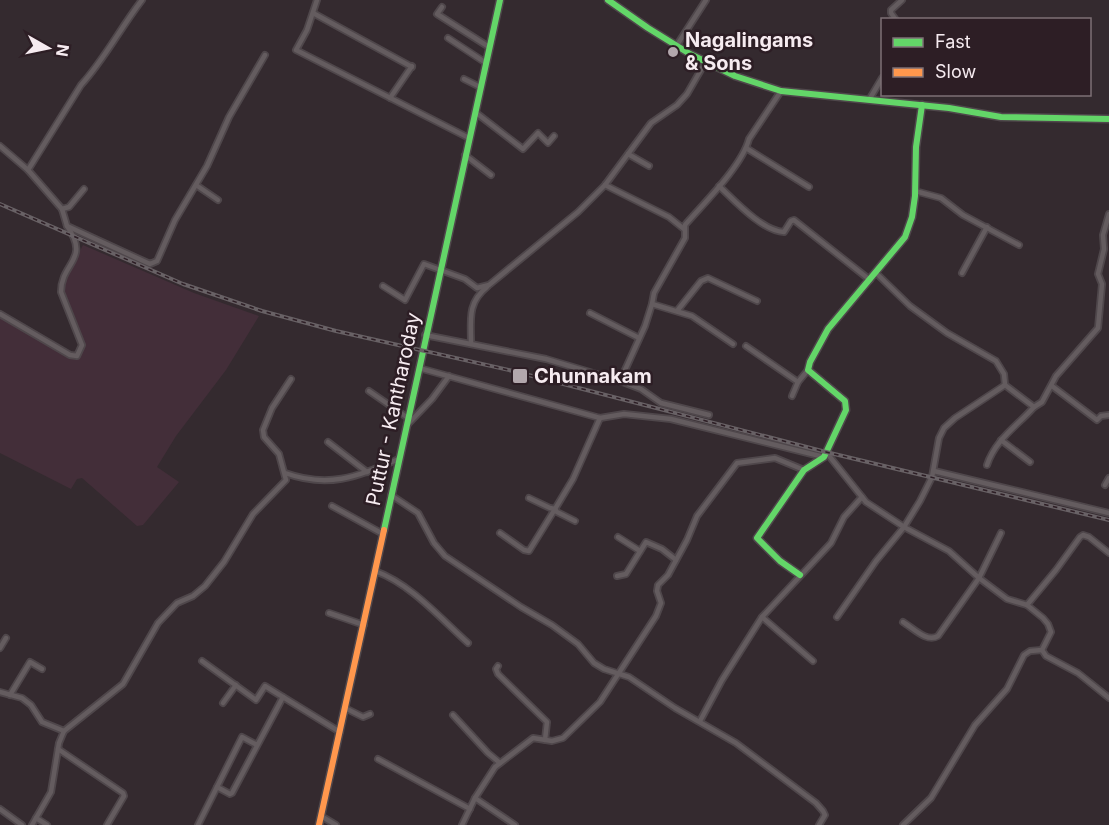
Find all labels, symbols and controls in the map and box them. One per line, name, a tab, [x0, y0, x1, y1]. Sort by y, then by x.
north arrow	[18, 18, 78, 78]
legend	[881, 18, 1091, 96]
place label: Nagalingams & Sons	[685, 28, 813, 75]
text: Fast	[935, 31, 971, 52]
text: N	[52, 43, 74, 58]
marker: Nagalingams & Sons	[666, 45, 680, 59]
text: Slow	[935, 61, 976, 82]
street label: Puttur - Kantharoday	[361, 310, 425, 508]
place label: Chunnakam	[534, 364, 652, 388]
marker: Chunnakam	[511, 367, 529, 385]

